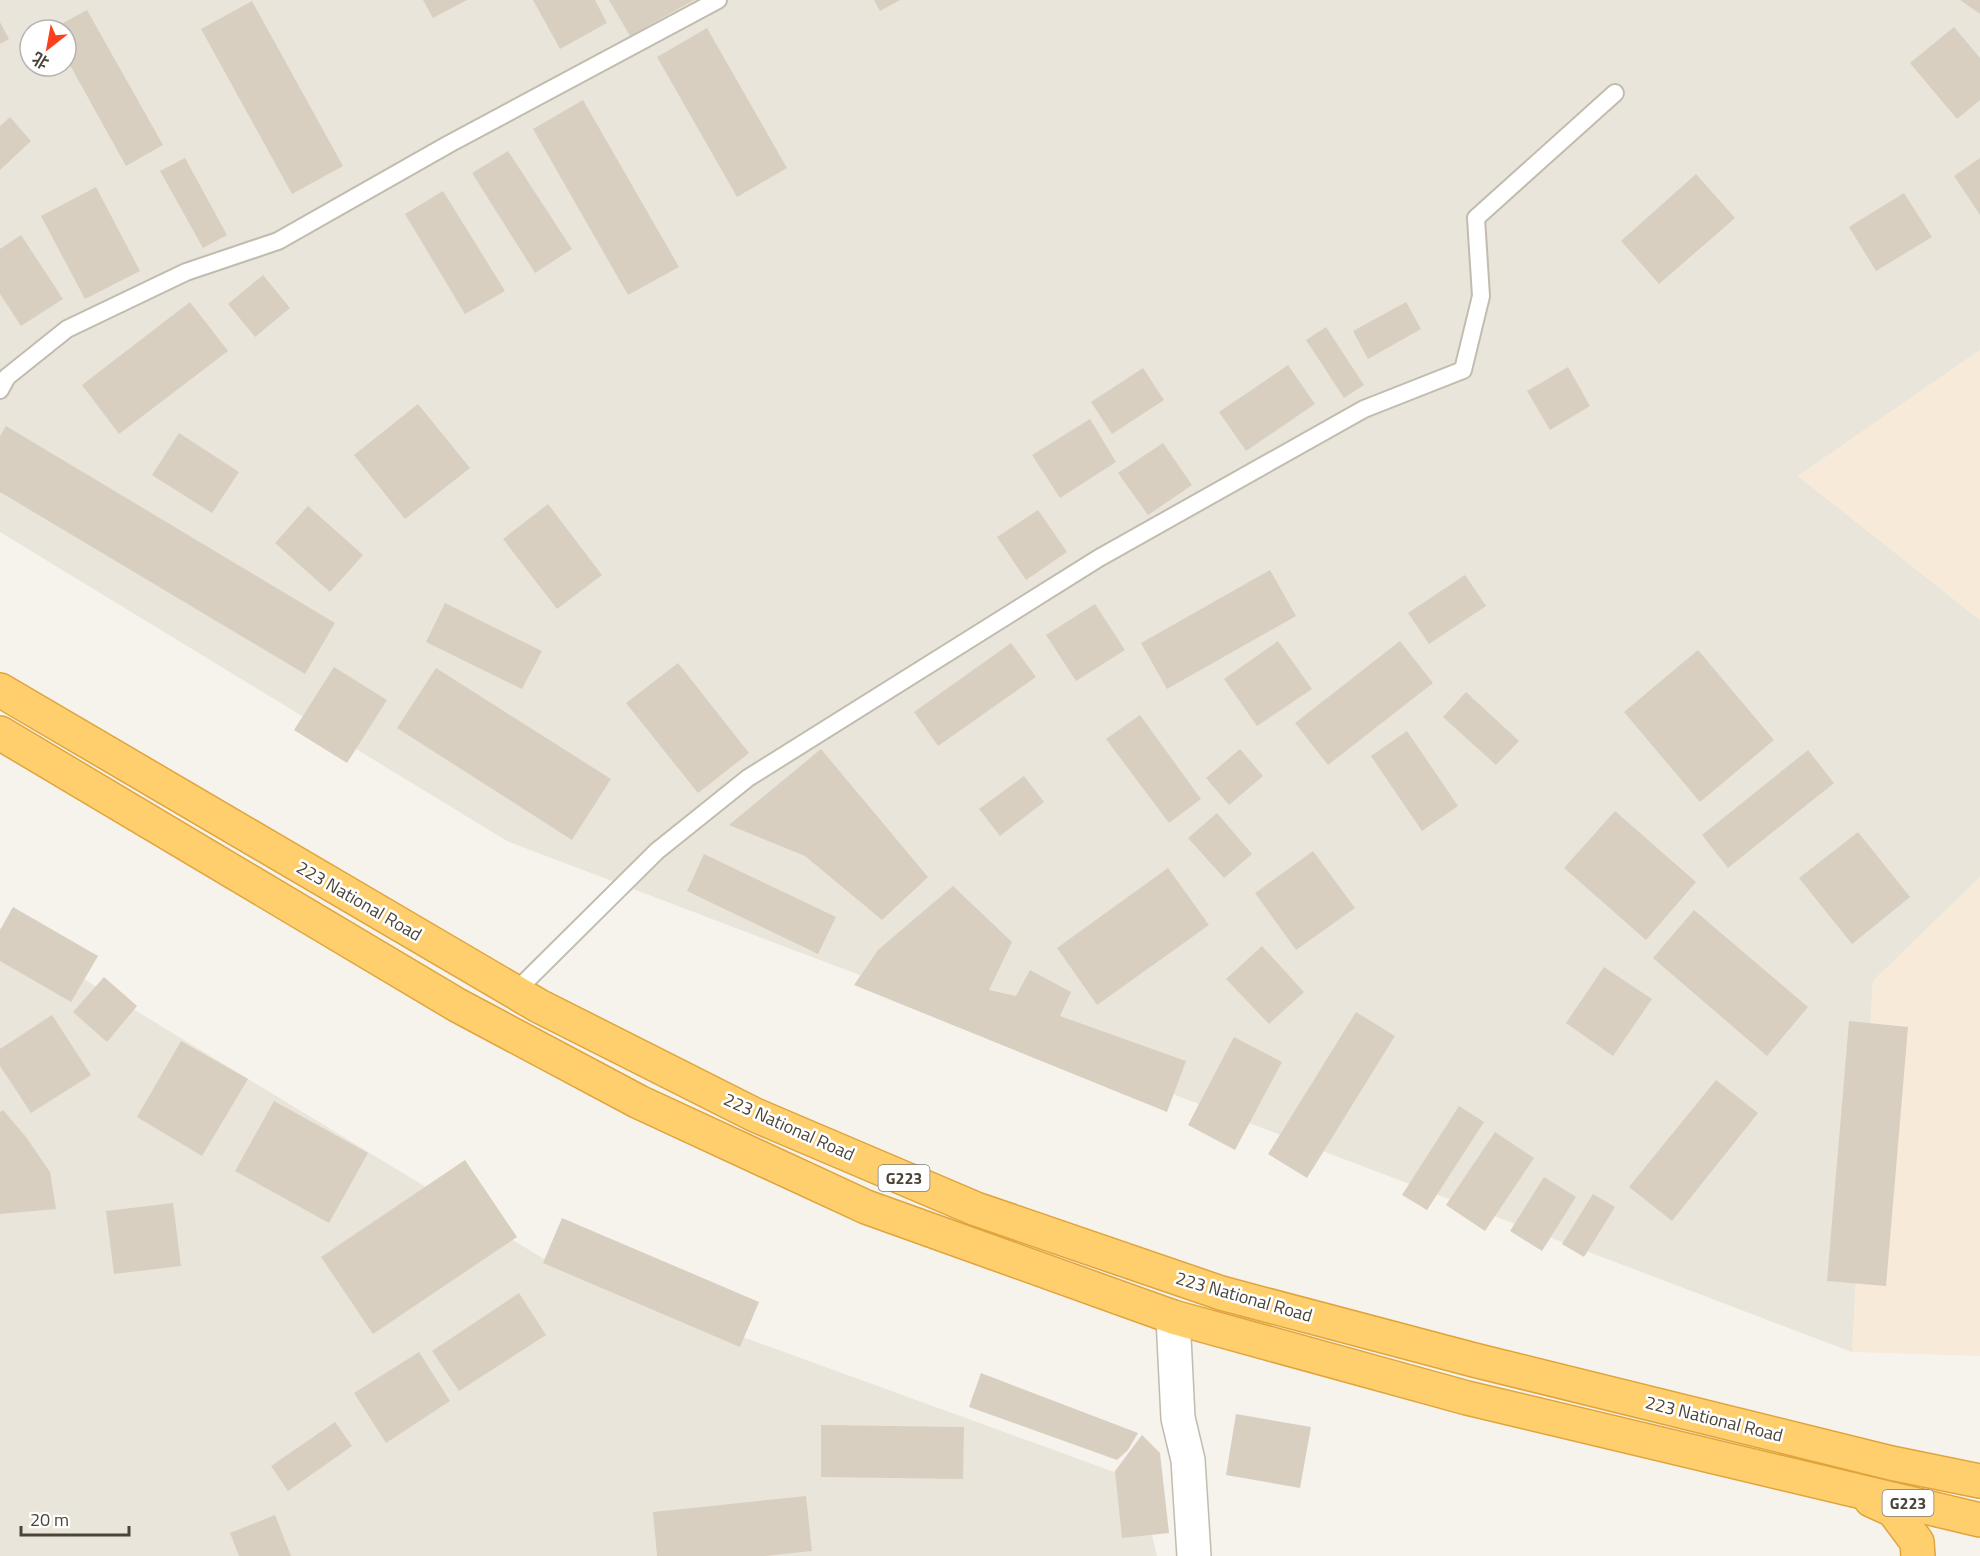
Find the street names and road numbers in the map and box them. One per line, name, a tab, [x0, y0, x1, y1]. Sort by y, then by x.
street label: 223 National Road	[291, 854, 427, 947]
street label: 223 National Road	[719, 1086, 859, 1168]
road number: G223	[878, 1165, 930, 1191]
street label: 223 National Road	[1173, 1264, 1316, 1329]
street label: 223 National Road	[1642, 1388, 1786, 1449]
road number: G223	[1882, 1490, 1934, 1516]

